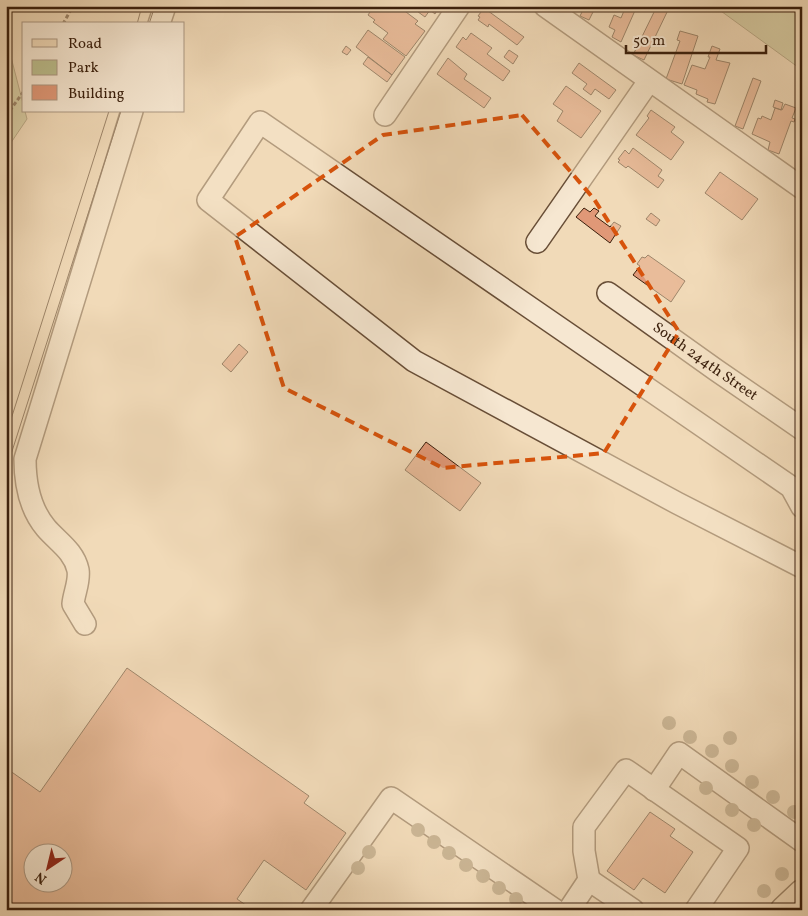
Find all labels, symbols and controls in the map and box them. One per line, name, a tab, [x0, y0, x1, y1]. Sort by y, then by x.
legend	[22, 22, 185, 112]
scale bar	[626, 22, 766, 54]
text: 50 m	[633, 31, 665, 52]
text: Road	[68, 34, 102, 55]
text: Park	[68, 58, 99, 79]
text: Building	[68, 84, 125, 105]
street label: South 244th Street	[648, 318, 762, 406]
north arrow	[22, 844, 72, 894]
text: N	[32, 867, 51, 888]

